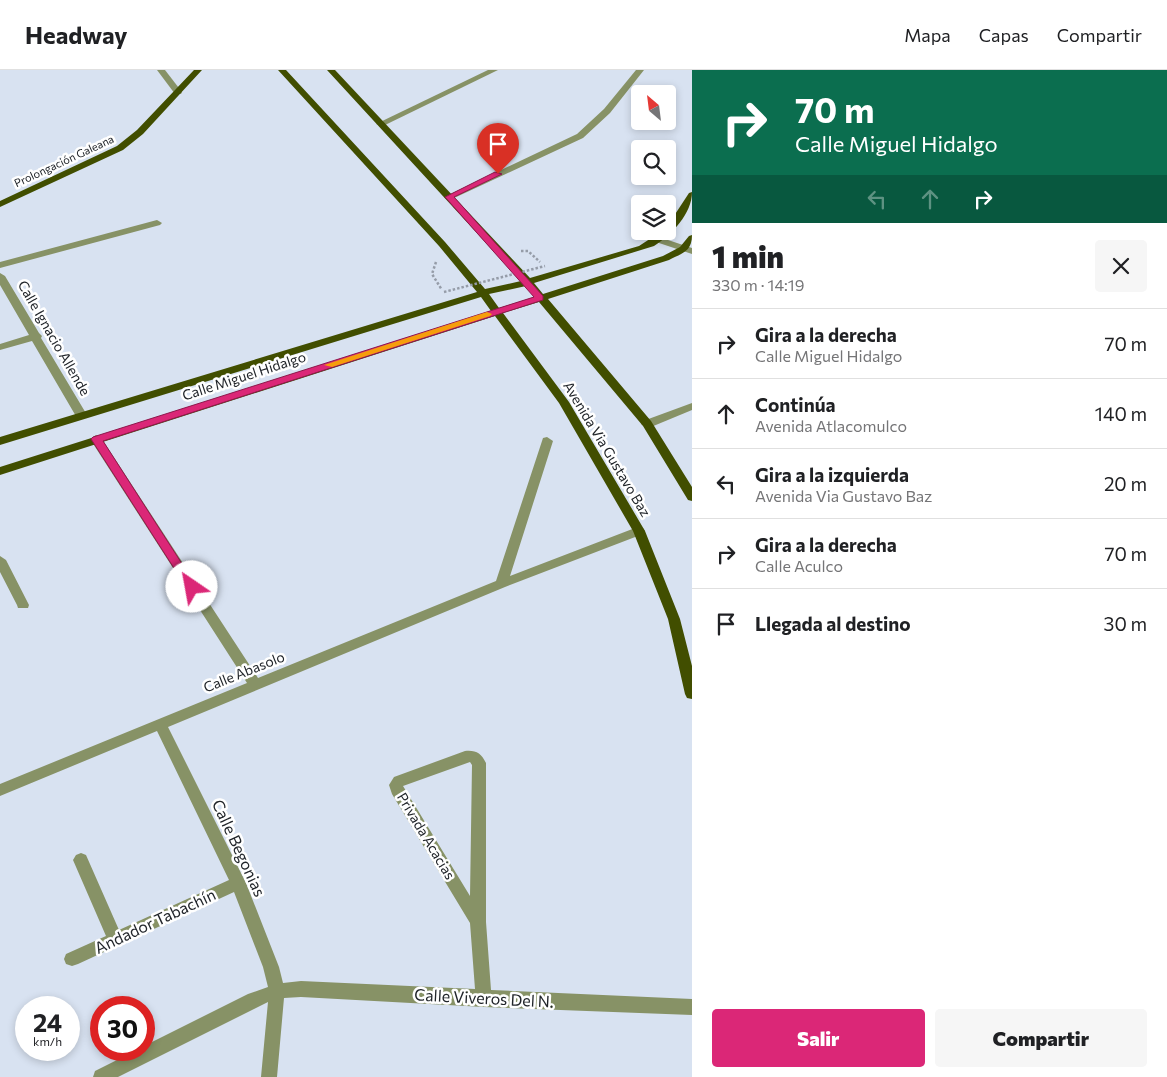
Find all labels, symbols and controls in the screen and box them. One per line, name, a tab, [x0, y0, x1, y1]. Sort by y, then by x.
text: Headway	[25, 20, 128, 49]
text: Mapa	[904, 24, 951, 46]
text: Capas	[979, 24, 1029, 46]
text: Compartir	[1057, 24, 1142, 46]
north arrow	[631, 85, 676, 130]
map controls	[631, 85, 676, 240]
text: 70 m	[795, 87, 875, 130]
icon: right	[712, 90, 777, 155]
pin	[477, 123, 519, 174]
icon: arrive	[484, 130, 512, 158]
text: Calle Miguel Hidalgo	[795, 130, 998, 157]
street label: Prolongación Galeana	[12, 132, 116, 189]
button: search	[631, 140, 676, 185]
icon: left	[863, 185, 891, 213]
icon: ahead	[916, 185, 944, 213]
icon: right	[969, 185, 997, 213]
button: layers	[631, 195, 676, 240]
text: 1 min	[712, 237, 784, 274]
button: close	[1095, 240, 1147, 292]
text: 330 m · 14:19	[712, 275, 804, 294]
street label: Calle Ignacio Allende	[15, 277, 94, 398]
text: Gira a la derecha	[755, 323, 897, 346]
icon: right	[712, 330, 740, 358]
text: 70 m	[1104, 332, 1147, 355]
text: Calle Miguel Hidalgo	[755, 346, 902, 365]
street label: Calle Miguel Hidalgo	[180, 348, 308, 404]
street label: Avenida Via Gustavo Baz	[560, 378, 655, 520]
text: Continúa	[755, 393, 836, 416]
icon: ahead	[712, 400, 740, 428]
text: 140 m	[1095, 402, 1147, 425]
text: Avenida Atlacomulco	[755, 416, 907, 435]
text: Gira a la izquierda	[755, 463, 909, 486]
icon: left	[712, 470, 740, 498]
text: 20 m	[1104, 472, 1147, 495]
text: Avenida Via Gustavo Baz	[755, 486, 932, 505]
text: Gira a la derecha	[755, 533, 897, 556]
icon: right	[712, 540, 740, 568]
text: 70 m	[1104, 542, 1147, 565]
text: Calle Aculco	[755, 556, 843, 575]
position arrow	[165, 560, 217, 612]
icon: arrive	[712, 610, 740, 638]
text: Llegada al destino	[755, 612, 911, 635]
text: 30 m	[1104, 612, 1147, 635]
street label: Calle Abasolo	[201, 648, 287, 696]
street label: Privada Acacias	[394, 789, 459, 882]
street label: Calle Begonias	[209, 796, 270, 899]
street label: Andador Tabachín	[91, 884, 218, 957]
street label: Calle Viveros Del N.	[414, 984, 554, 1011]
speed limit sign: 30	[90, 996, 155, 1061]
text: 24	[33, 1007, 62, 1037]
button: Salir	[712, 1009, 925, 1067]
button: Compartir	[935, 1009, 1147, 1067]
text: km/h	[33, 1034, 62, 1048]

